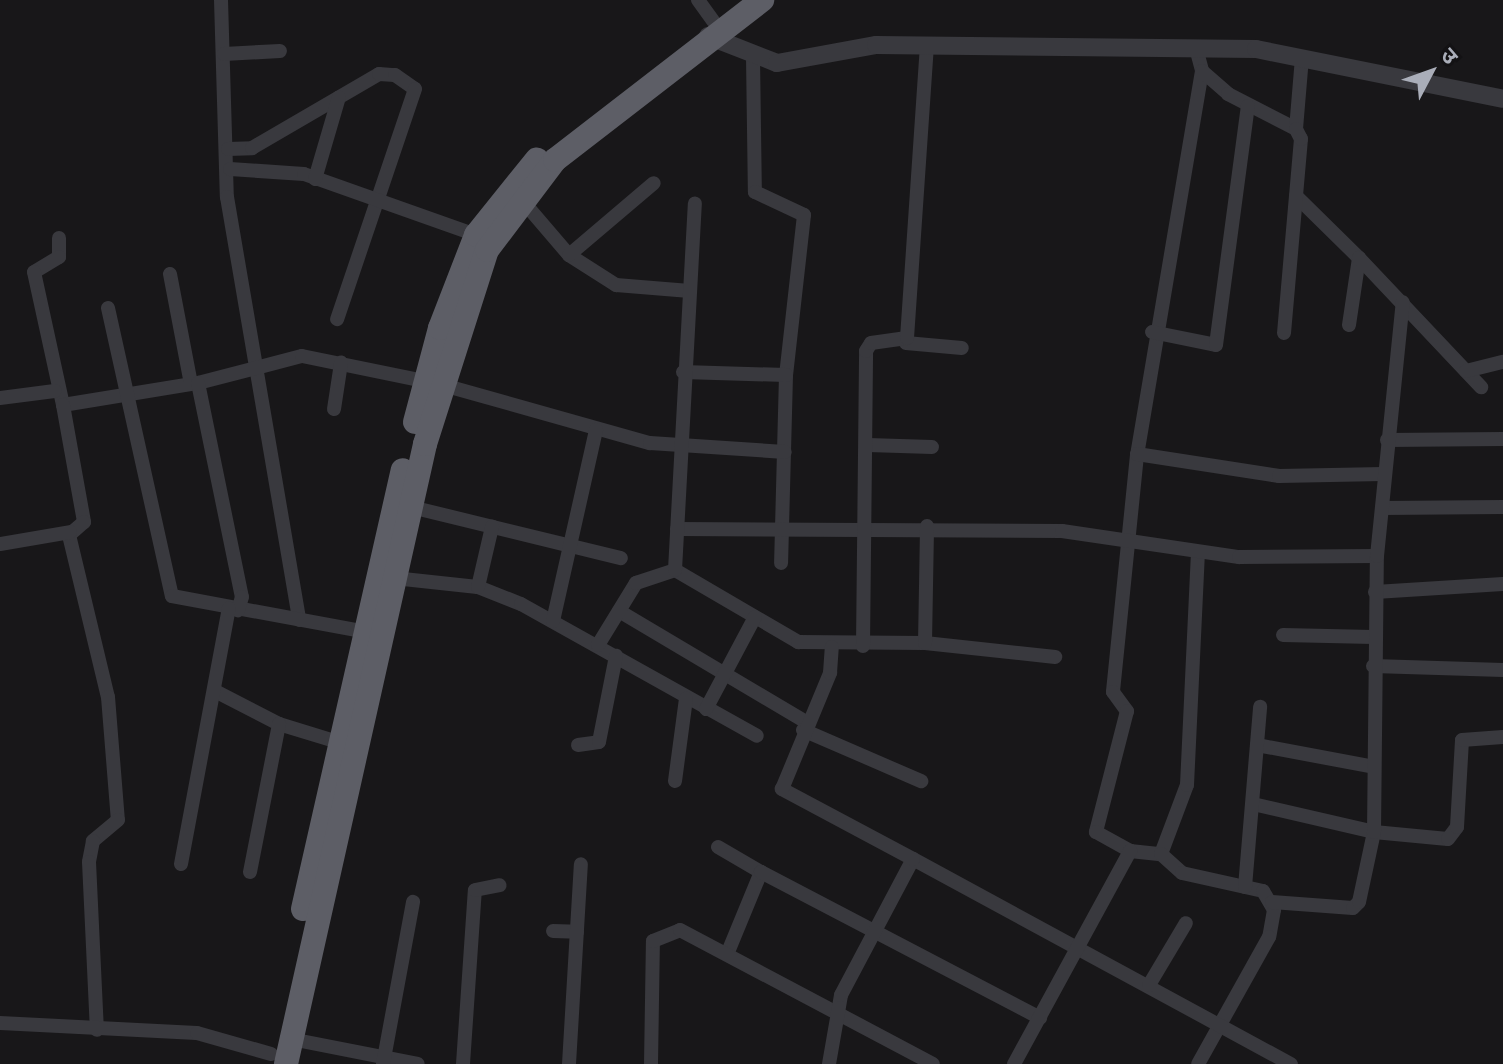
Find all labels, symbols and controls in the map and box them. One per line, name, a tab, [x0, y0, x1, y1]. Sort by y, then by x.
north arrow	[1391, 32, 1471, 112]
text: उ	[1436, 43, 1463, 69]

